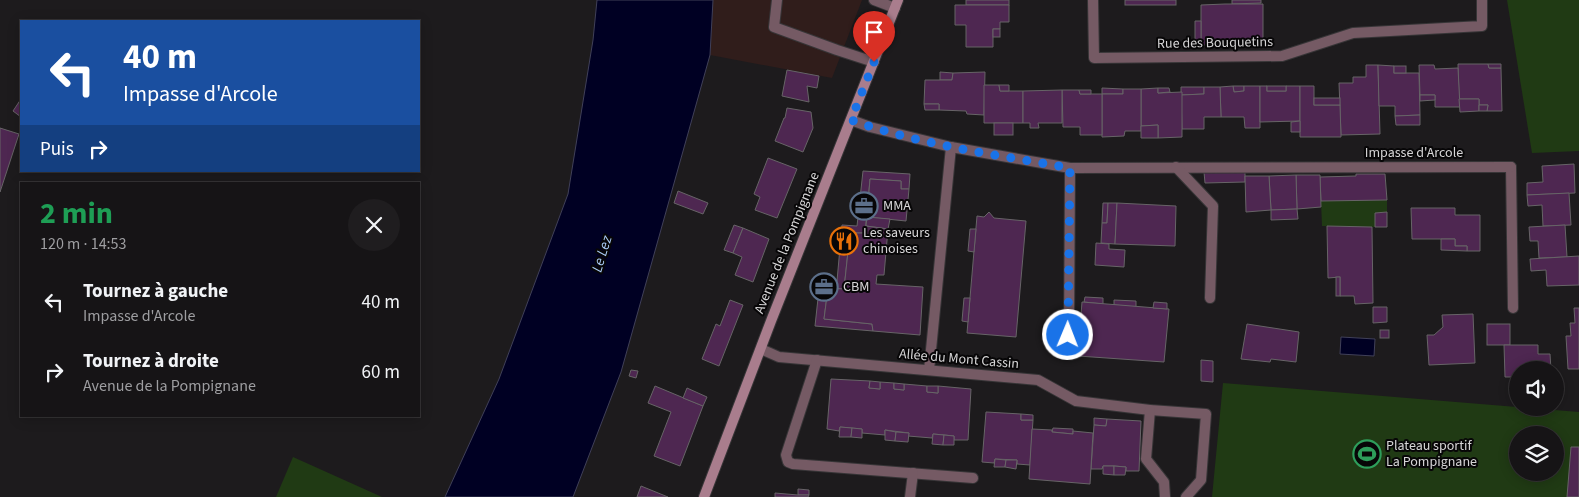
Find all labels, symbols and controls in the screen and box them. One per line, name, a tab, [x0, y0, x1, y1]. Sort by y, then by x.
pin	[853, 11, 895, 62]
icon: arrive	[860, 18, 888, 46]
text: 40 m	[123, 32, 197, 82]
street label: Rue des Bouquetins	[1157, 32, 1273, 54]
icon: left	[40, 40, 105, 105]
text: Impasse d'Arcole	[123, 78, 278, 110]
icon: right	[84, 135, 112, 163]
text: Puis	[40, 136, 74, 163]
street label: Impasse d'Arcole	[1365, 143, 1463, 163]
street label: Avenue de la Pompignane	[749, 169, 825, 317]
office icon: MMA	[849, 191, 879, 221]
text: 2 min	[40, 192, 113, 235]
place label: MMA	[883, 196, 911, 216]
button: close	[348, 199, 400, 251]
place label: Les saveurs chinoises	[863, 223, 930, 259]
restaurant icon: Les saveurs chinoises	[829, 226, 859, 256]
water label: Le Lez	[587, 232, 618, 275]
text: 120 m · 14:53	[40, 233, 127, 255]
office icon: CBM	[809, 272, 839, 302]
place label: CBM	[843, 277, 869, 297]
text: Tournez à gauche	[83, 278, 228, 305]
icon: left	[40, 288, 68, 316]
text: 40 m	[362, 289, 400, 316]
text: Impasse d'Arcole	[83, 305, 195, 327]
position arrow	[1041, 308, 1093, 360]
street label: Allée du Mont Cassin	[898, 344, 1020, 374]
text: Tournez à droite	[83, 348, 219, 375]
icon: right	[40, 358, 68, 386]
text: 60 m	[362, 359, 400, 386]
map controls	[1509, 361, 1564, 481]
button: sound	[1509, 361, 1564, 416]
text: Avenue de la Pompignane	[83, 375, 256, 397]
button: layers	[1509, 426, 1564, 481]
place label: Plateau sportif La Pompignane	[1386, 436, 1477, 472]
sports icon: Plateau sportif La Pompignane	[1352, 439, 1382, 469]

